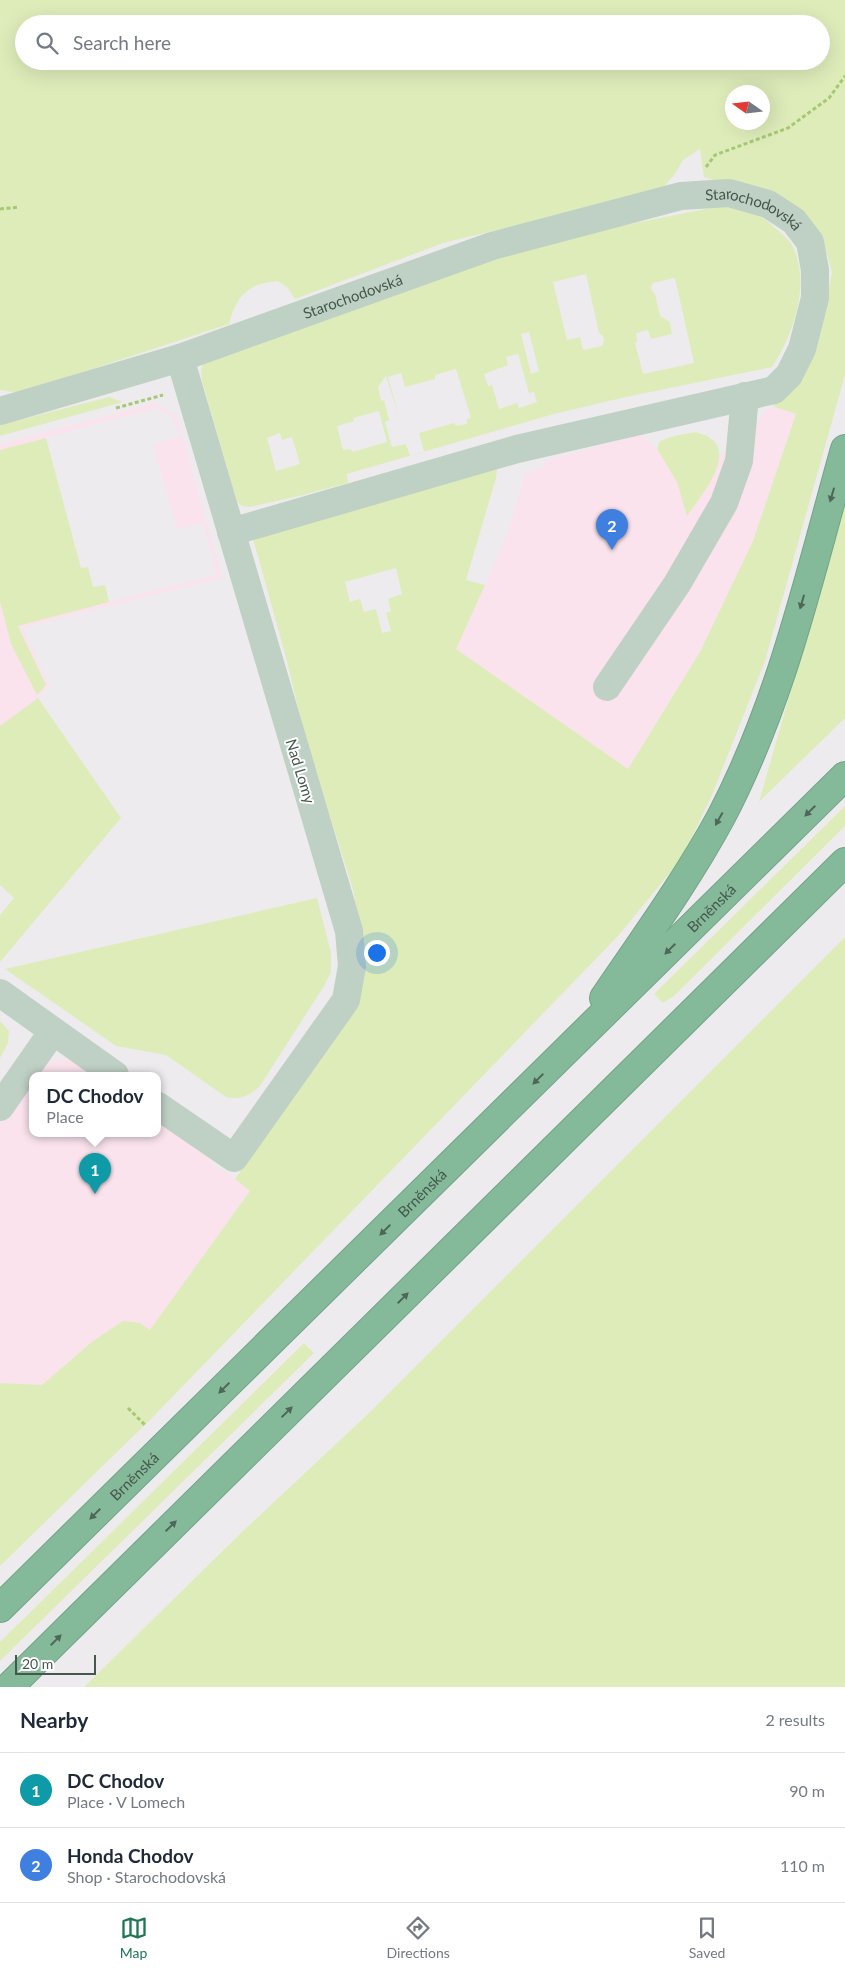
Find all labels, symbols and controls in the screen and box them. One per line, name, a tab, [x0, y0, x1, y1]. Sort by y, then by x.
search box	[15, 15, 830, 70]
icon: search	[33, 29, 61, 57]
text: Search here	[73, 31, 171, 54]
north arrow	[725, 85, 770, 130]
street label: Starochodovská	[705, 184, 807, 233]
street label: Starochodovská	[300, 270, 405, 322]
one-way arrow	[828, 488, 836, 503]
pin: 2	[596, 509, 628, 550]
one-way arrow	[798, 594, 806, 609]
street label: Nad Lomy	[283, 737, 319, 806]
one-way arrow	[805, 804, 817, 816]
one-way arrow	[715, 812, 723, 827]
street label: Brněnská	[683, 880, 739, 936]
your location	[364, 940, 390, 966]
one-way arrow	[664, 943, 676, 955]
popup	[29, 1072, 161, 1137]
one-way arrow	[532, 1073, 544, 1085]
text: DC Chodov	[46, 1084, 144, 1107]
text: Place	[46, 1107, 84, 1126]
pin: 1	[79, 1153, 111, 1194]
street label: Brněnská	[394, 1165, 450, 1221]
one-way arrow	[379, 1224, 391, 1236]
one-way arrow	[397, 1293, 409, 1305]
one-way arrow	[218, 1382, 230, 1394]
one-way arrow	[281, 1407, 293, 1419]
street label: Brněnská	[106, 1448, 162, 1504]
one-way arrow	[89, 1508, 101, 1520]
one-way arrow	[165, 1520, 177, 1532]
one-way arrow	[49, 1634, 61, 1646]
scale bar	[15, 1652, 96, 1675]
text: 20 m	[22, 1655, 53, 1672]
text: Nearby	[20, 1707, 88, 1732]
text: 2 results	[765, 1710, 825, 1729]
text: DC Chodov	[67, 1769, 164, 1792]
text: 1	[31, 1781, 41, 1800]
text: 90 m	[789, 1781, 825, 1800]
text: Place · V Lomech	[67, 1792, 185, 1811]
text: Honda Chodov	[67, 1844, 194, 1867]
text: 2	[31, 1856, 41, 1875]
text: 110 m	[780, 1856, 825, 1875]
text: Shop · Starochodovská	[67, 1867, 226, 1886]
tab: Map	[120, 1914, 148, 1961]
tab: Directions	[387, 1914, 450, 1961]
tab: Saved	[689, 1914, 725, 1961]

